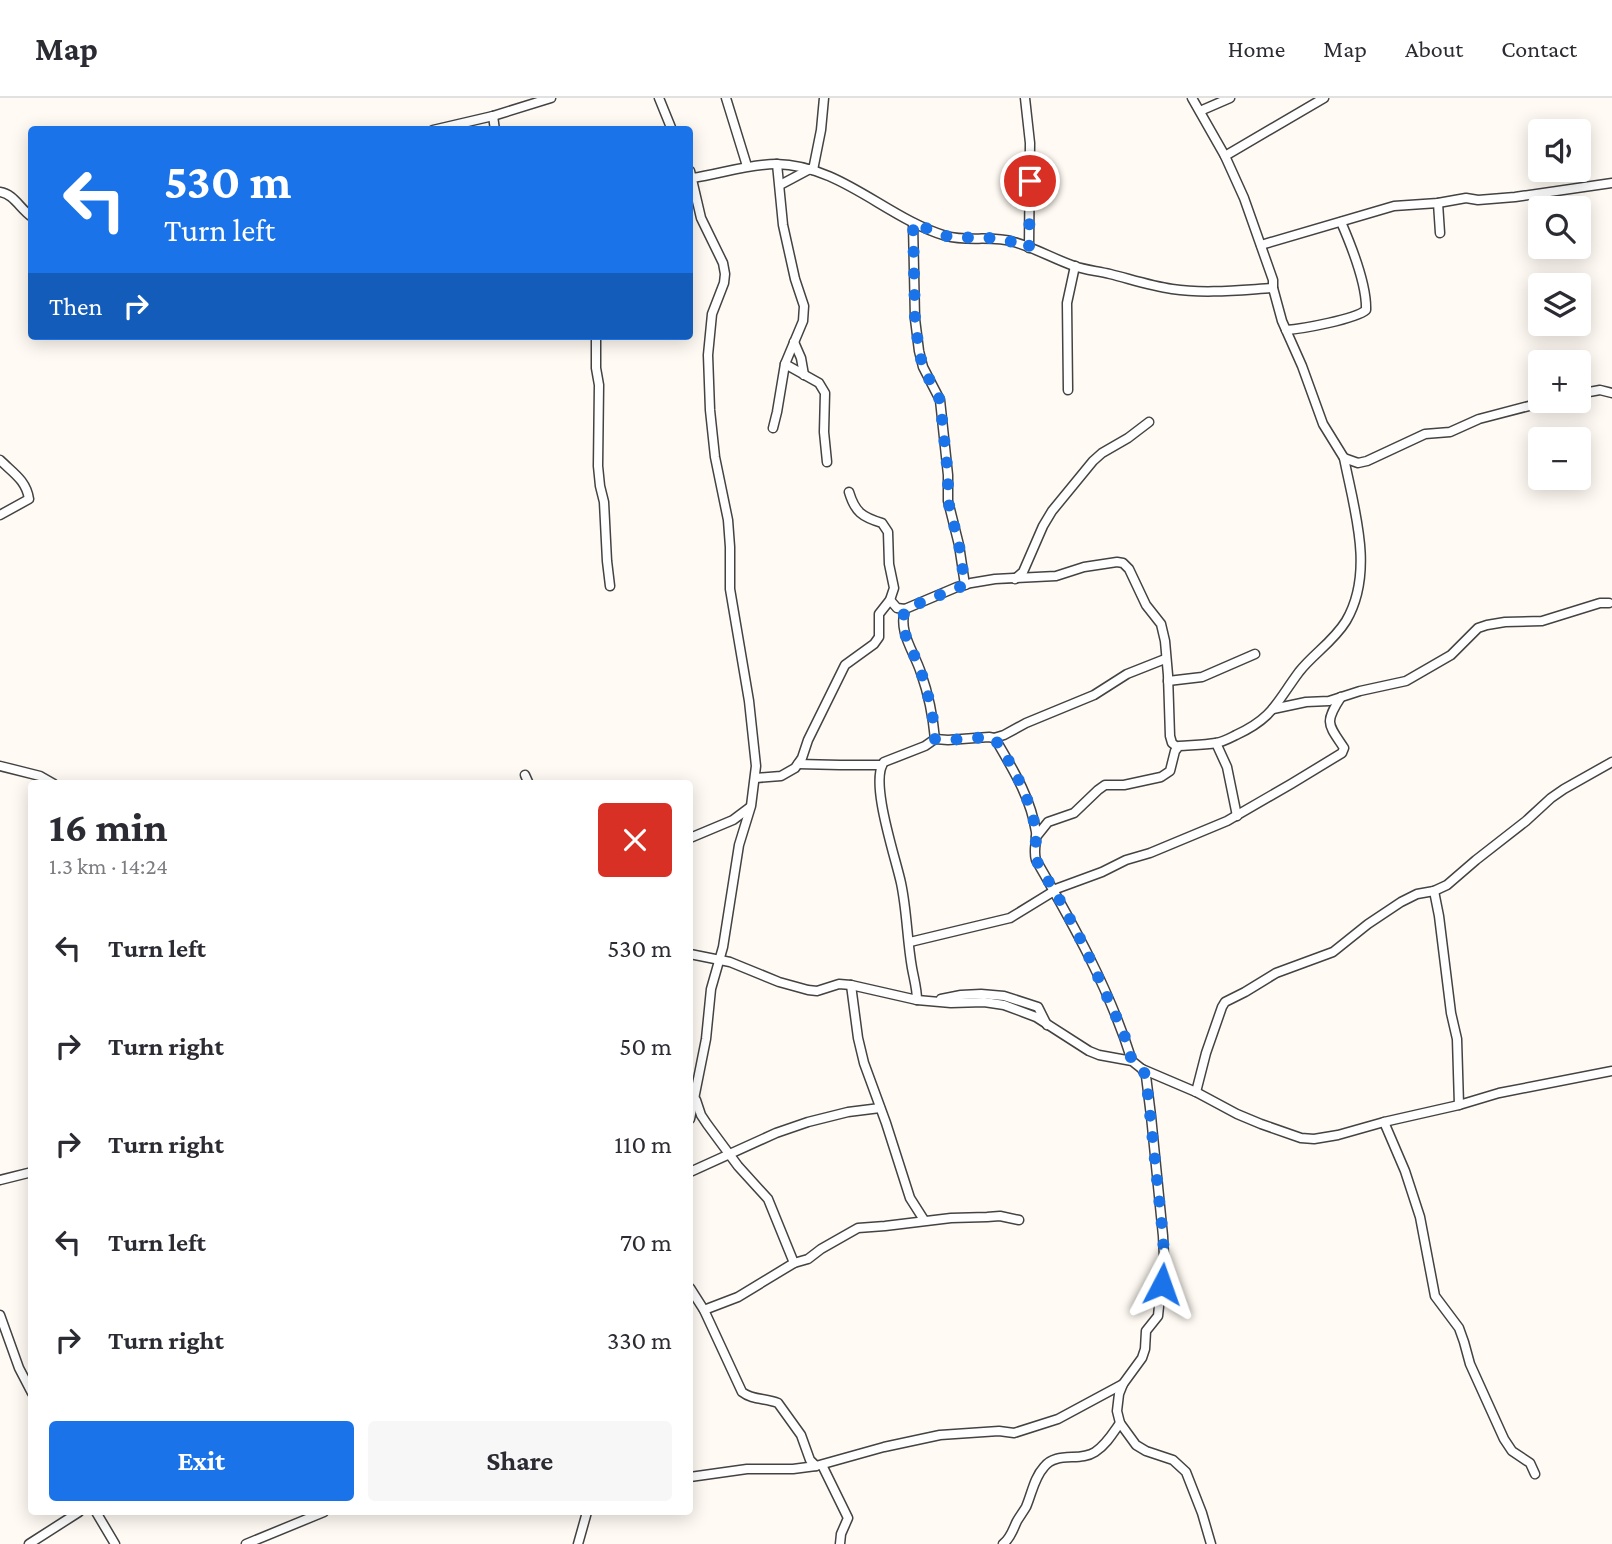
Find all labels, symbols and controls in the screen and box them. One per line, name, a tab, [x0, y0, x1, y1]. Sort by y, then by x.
text: Map	[35, 30, 98, 67]
text: Home	[1228, 35, 1285, 62]
text: Map	[1323, 35, 1367, 62]
text: About	[1405, 35, 1463, 62]
text: Contact	[1501, 35, 1577, 62]
map controls	[1528, 119, 1591, 490]
button: sound	[1528, 119, 1591, 182]
pin	[1000, 151, 1060, 211]
icon: left	[49, 154, 140, 245]
text: 530 m	[164, 154, 291, 209]
icon: arrive	[1011, 162, 1049, 200]
button: search	[1528, 196, 1591, 259]
text: Turn left	[164, 212, 275, 248]
button: layers	[1528, 273, 1591, 336]
icon: right	[117, 287, 155, 325]
text: Then	[49, 292, 103, 321]
button: +	[1528, 350, 1591, 413]
button: −	[1528, 427, 1591, 490]
text: 16 min	[49, 803, 168, 850]
button: close	[598, 803, 672, 877]
text: 1.3 km · 14:24	[49, 853, 168, 879]
icon: left	[49, 929, 87, 967]
text: Turn left	[108, 934, 206, 963]
text: 530 m	[607, 934, 672, 963]
icon: right	[49, 1027, 87, 1065]
text: Turn right	[108, 1032, 224, 1061]
text: 50 m	[619, 1032, 672, 1061]
icon: right	[49, 1125, 87, 1163]
text: Turn right	[108, 1130, 224, 1159]
text: 110 m	[614, 1130, 672, 1159]
icon: left	[49, 1223, 87, 1261]
text: Turn left	[108, 1228, 206, 1257]
text: 70 m	[620, 1228, 672, 1257]
position arrow	[1125, 1247, 1199, 1321]
icon: right	[49, 1321, 87, 1359]
text: Turn right	[108, 1326, 224, 1355]
text: 330 m	[607, 1326, 672, 1355]
button: Exit	[49, 1421, 354, 1501]
button: Share	[368, 1421, 672, 1501]

